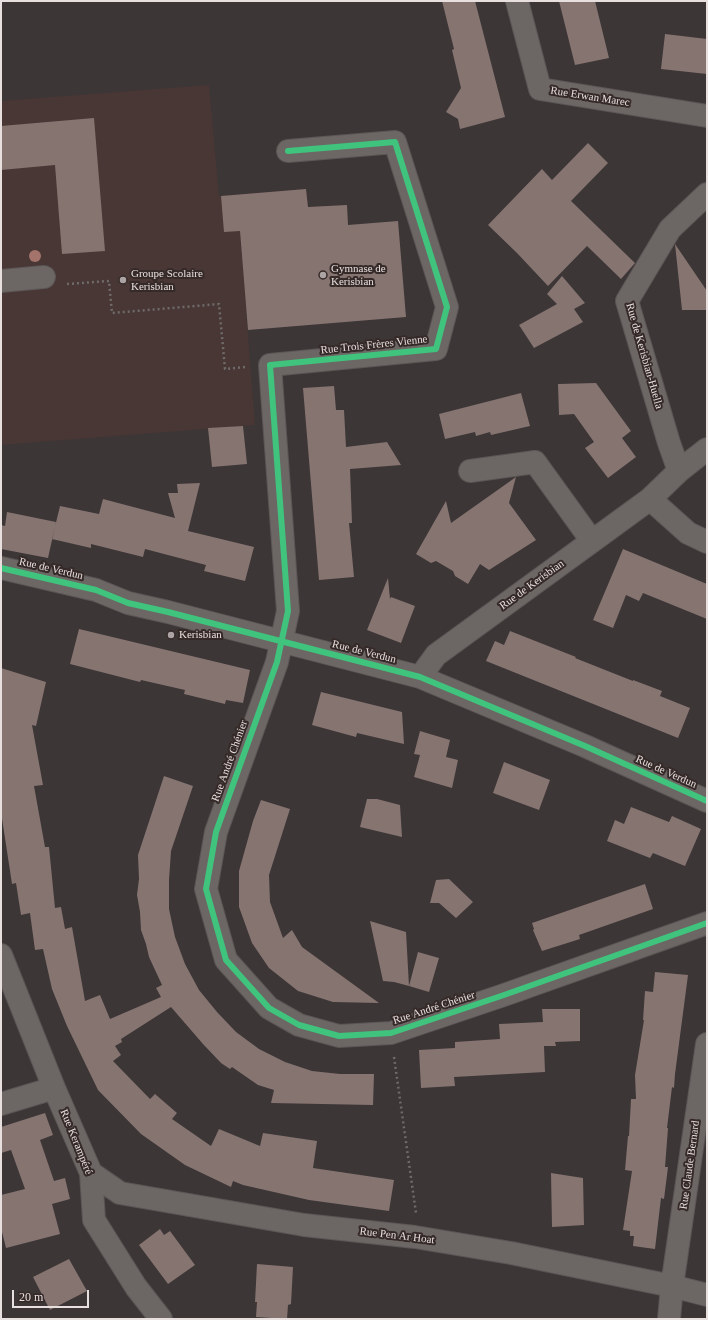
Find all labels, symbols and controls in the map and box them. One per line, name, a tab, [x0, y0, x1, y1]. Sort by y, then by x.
street label: Rue Erwan Marec	[549, 84, 631, 110]
place label: Gymnase de Kerisbian	[331, 262, 386, 288]
place label: Groupe Scolaire Kerisbian	[131, 267, 203, 293]
marker: Gymnase de Kerisbian	[318, 270, 328, 280]
marker: Groupe Scolaire Kerisbian	[118, 275, 128, 285]
street label: Rue de Kerisbian-Huella	[623, 302, 665, 410]
street label: Rue Trois Frères Vienne	[320, 333, 428, 357]
street label: Rue de Verdun	[18, 555, 84, 583]
street label: Rue de Kerisbian	[497, 557, 567, 613]
place label: Kerisbian	[179, 628, 222, 642]
marker: Kerisbian	[166, 630, 176, 640]
street label: Rue de Verdun	[331, 638, 397, 666]
street label: Rue André Chénier	[209, 719, 251, 803]
street label: Rue de Verdun	[633, 753, 699, 791]
street label: Rue André Chénier	[391, 989, 477, 1027]
street label: Rue Kerampéré	[57, 1107, 95, 1177]
street label: Rue Claude Bernard	[677, 1120, 703, 1210]
street label: Rue Pen Ar Hoat	[359, 1225, 435, 1247]
scale bar	[14, 1282, 91, 1308]
text: 20 m	[19, 1290, 43, 1304]

